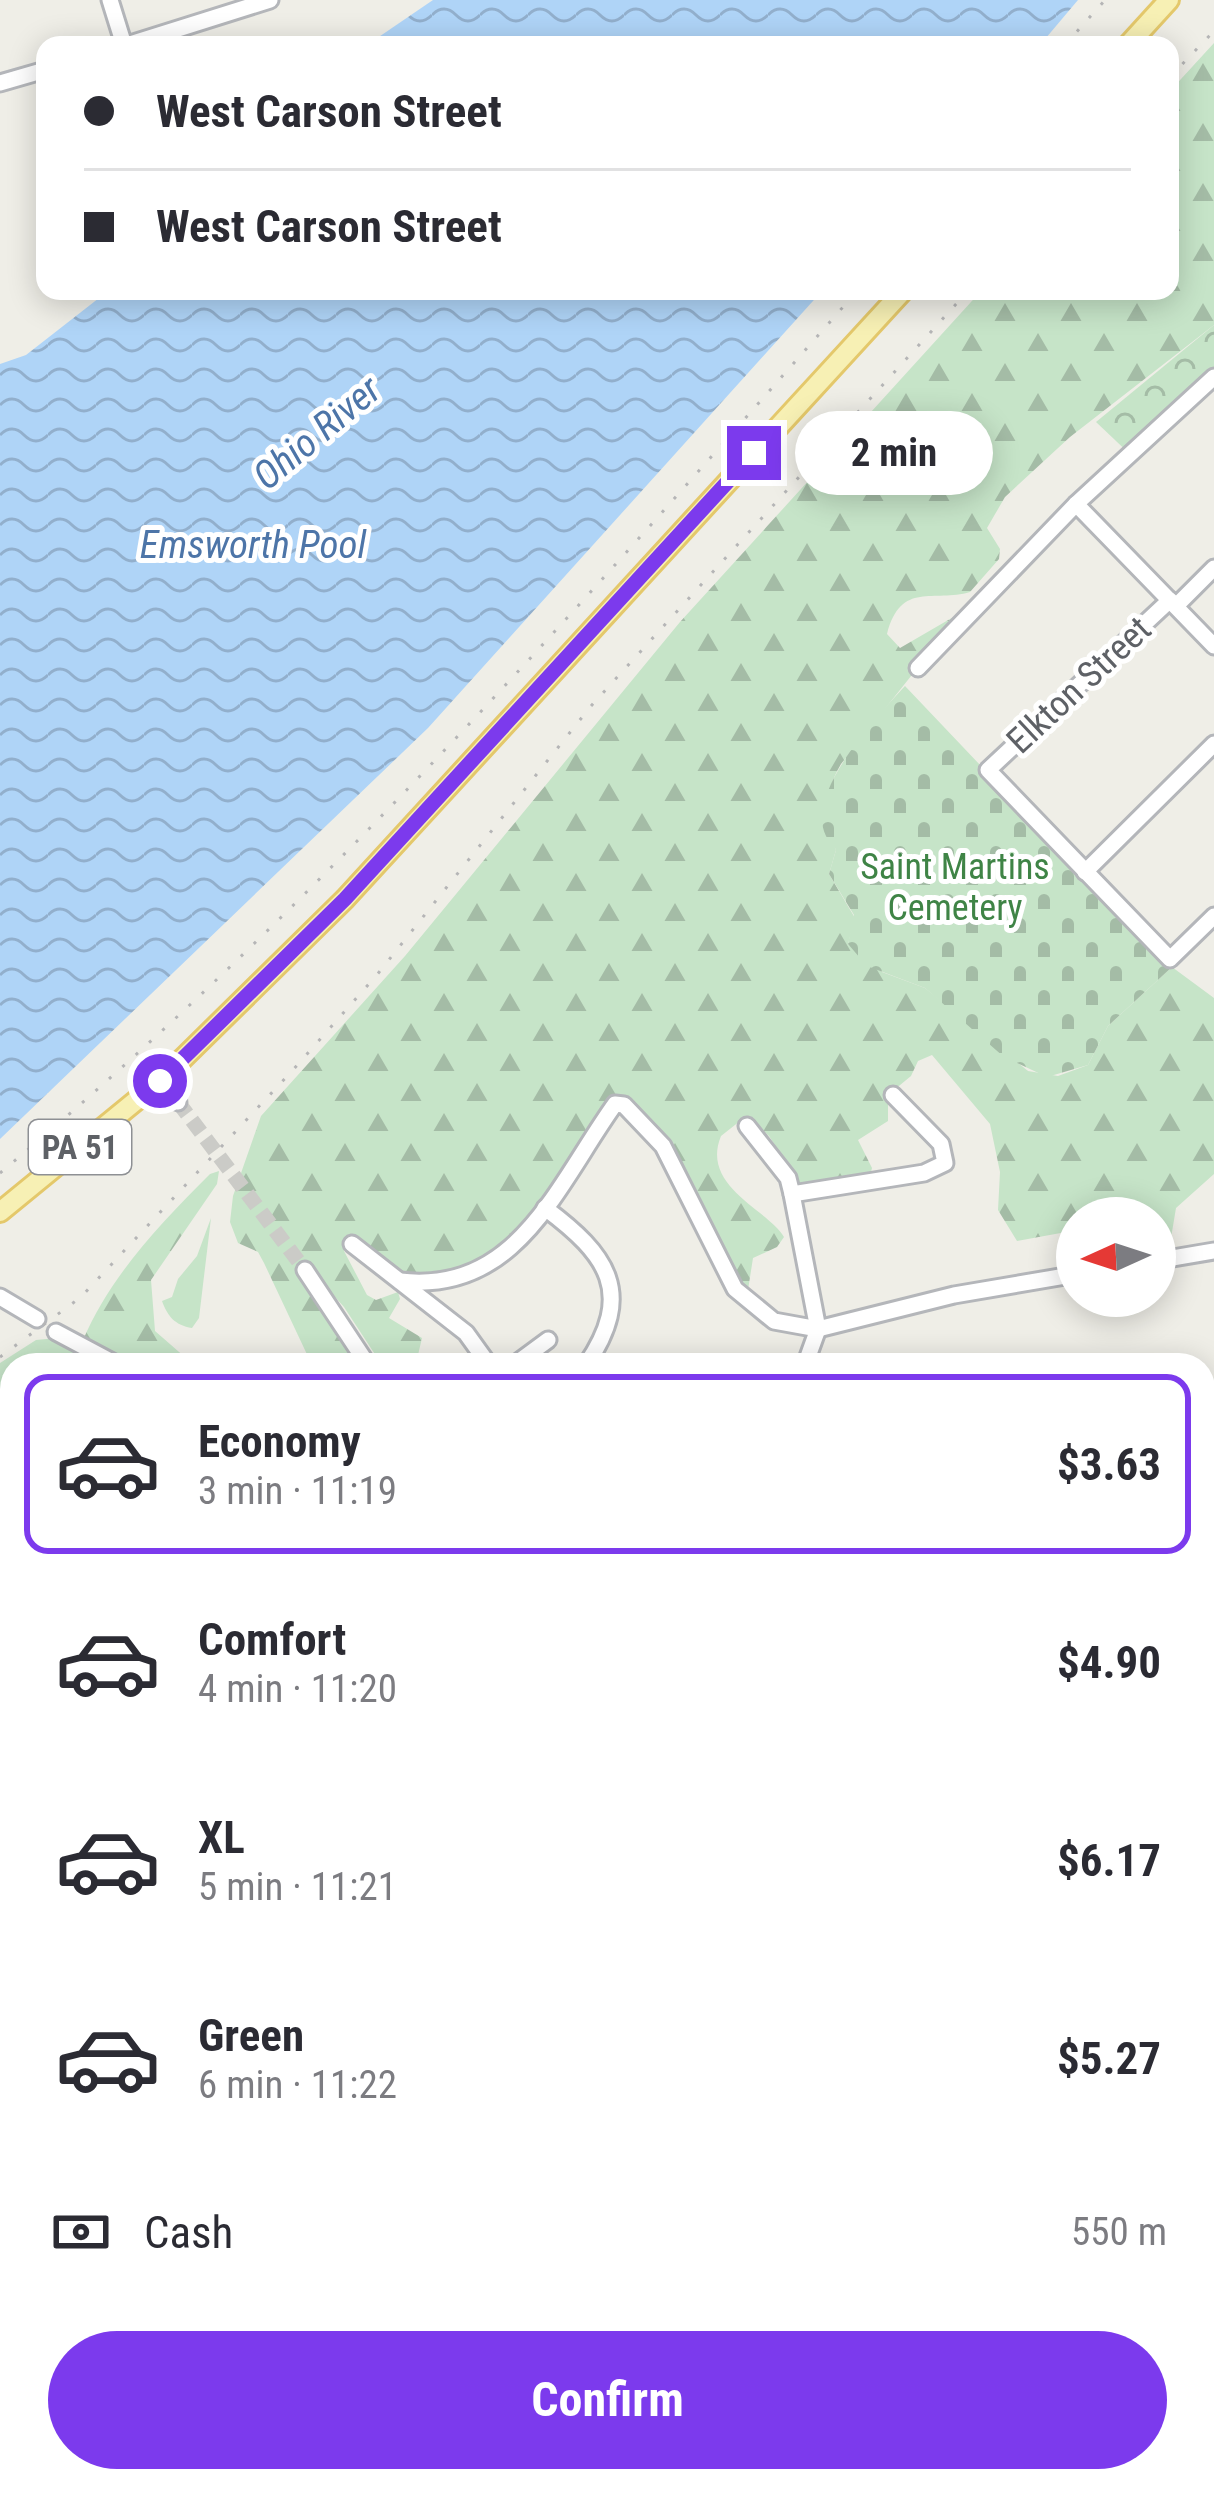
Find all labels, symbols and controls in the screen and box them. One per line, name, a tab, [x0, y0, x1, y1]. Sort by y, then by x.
text: West Carson Street	[156, 85, 502, 138]
text: West Carson Street	[156, 200, 502, 253]
water label: Ohio River	[244, 366, 391, 499]
callout: 2 min	[796, 411, 994, 495]
route end	[727, 426, 781, 480]
text: 2 min	[851, 430, 937, 476]
water label: Emsworth Pool	[140, 522, 367, 568]
street label: Elkton Street	[999, 608, 1159, 762]
park label: Saint Martins Cemetery	[860, 846, 1050, 929]
route start	[133, 1054, 187, 1108]
road number: PA 51	[29, 1120, 131, 1174]
north arrow	[1056, 1197, 1176, 1317]
map controls	[1056, 1197, 1176, 1317]
icon: car	[54, 1410, 162, 1518]
text: Economy	[198, 1415, 361, 1468]
text: $3.63	[1057, 1438, 1161, 1491]
text: 3 min · 11:19	[198, 1468, 397, 1514]
icon: car	[54, 1608, 162, 1716]
text: Comfort	[198, 1613, 346, 1666]
text: $4.90	[1057, 1636, 1161, 1689]
text: 4 min · 11:20	[198, 1666, 397, 1712]
icon: car	[54, 1806, 162, 1914]
text: XL	[198, 1811, 245, 1864]
text: $6.17	[1057, 1834, 1161, 1887]
text: 5 min · 11:21	[198, 1864, 397, 1910]
icon: car	[54, 2004, 162, 2112]
text: Green	[198, 2009, 304, 2062]
text: $5.27	[1057, 2032, 1161, 2085]
text: 6 min · 11:22	[198, 2062, 397, 2108]
icon: cash	[48, 2199, 114, 2265]
text: Cash	[144, 2206, 233, 2259]
text: 550 m	[1071, 2209, 1167, 2255]
button: Confirm	[48, 2331, 1167, 2469]

